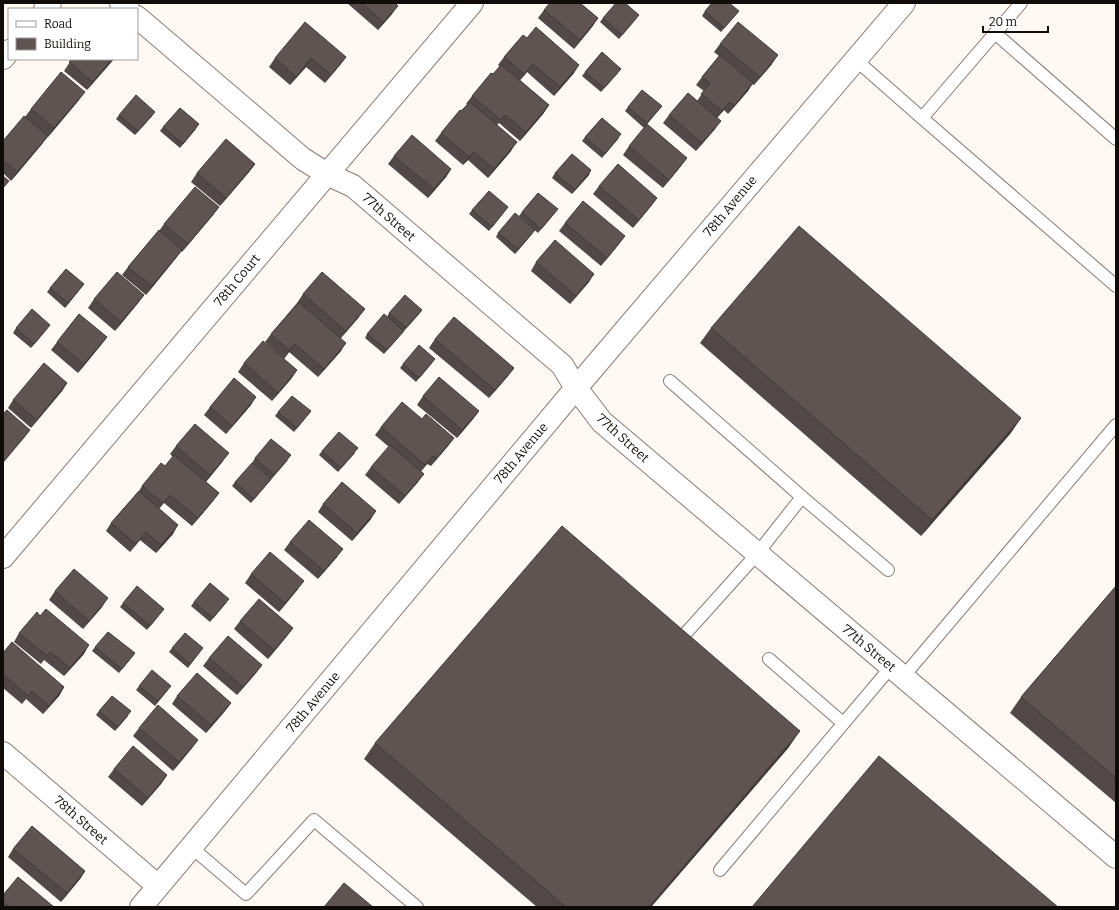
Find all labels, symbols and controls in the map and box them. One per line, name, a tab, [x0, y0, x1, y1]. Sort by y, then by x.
legend	[8, 8, 138, 60]
scale bar	[983, 8, 1048, 34]
text: 20 m	[989, 15, 1018, 29]
text: Road	[44, 17, 72, 31]
text: Building	[44, 37, 91, 51]
street label: 78th Avenue	[700, 172, 760, 240]
street label: 77th Street	[360, 190, 419, 244]
street label: 78th Court	[211, 251, 263, 309]
street label: 77th Street	[594, 411, 652, 466]
street label: 78th Avenue	[491, 419, 551, 487]
street label: 77th Street	[839, 621, 899, 675]
street label: 78th Avenue	[283, 668, 343, 736]
street label: 78th Street	[51, 793, 111, 847]

